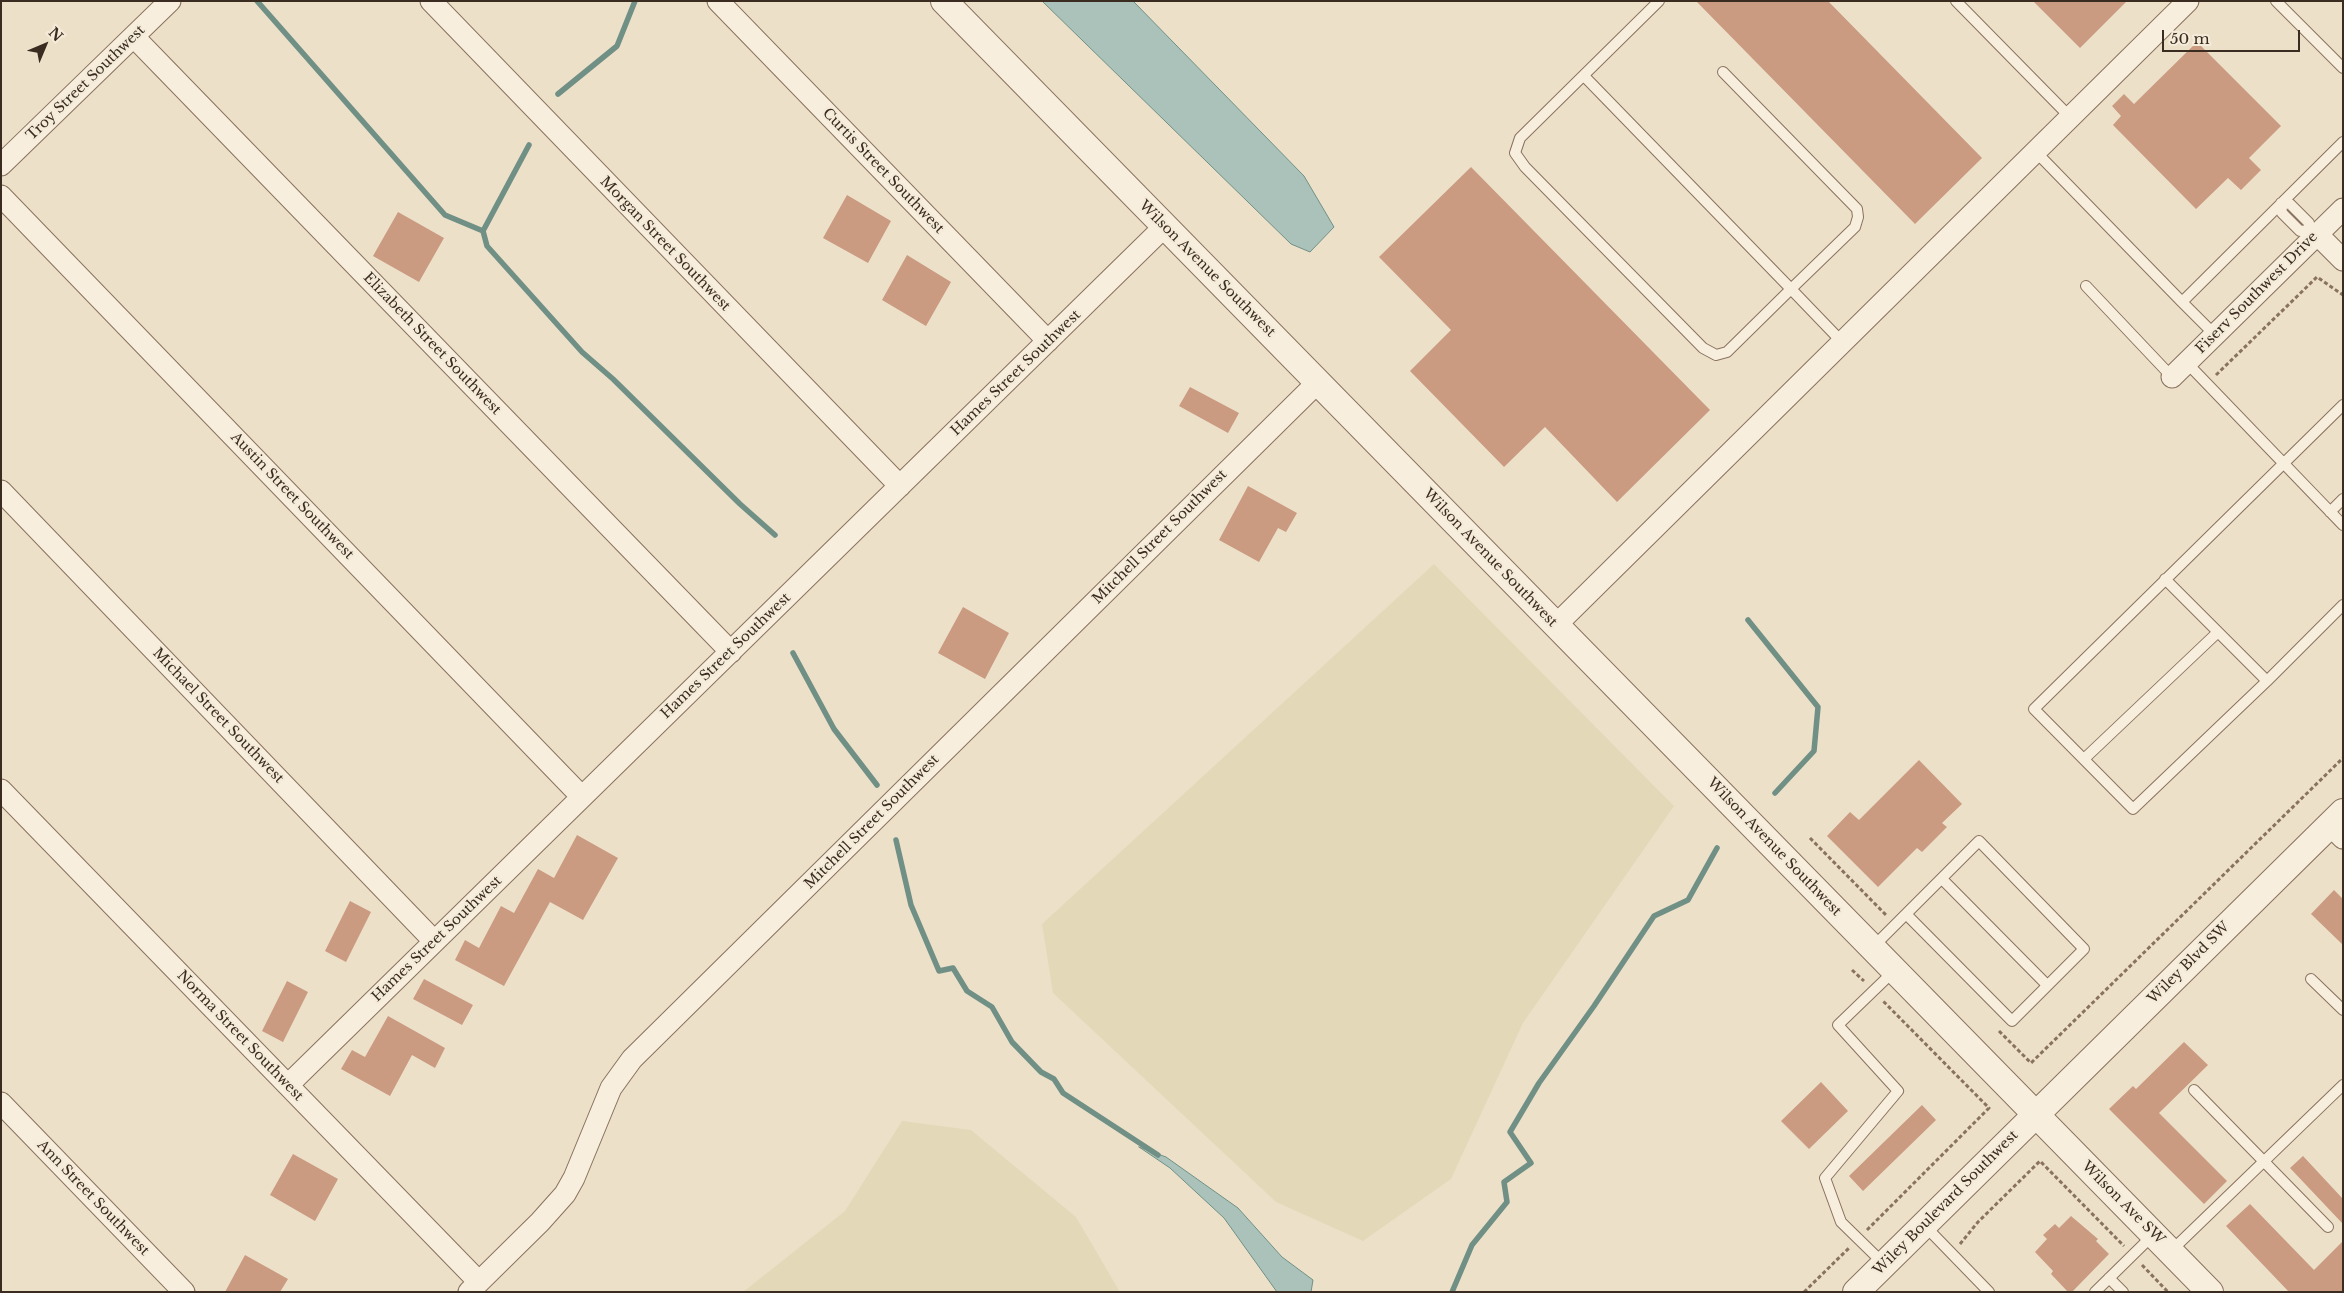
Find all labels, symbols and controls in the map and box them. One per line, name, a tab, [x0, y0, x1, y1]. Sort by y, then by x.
north arrow	[20, 20, 70, 70]
scale bar	[2164, 20, 2302, 52]
street label: Troy Street Southwest	[23, 22, 149, 144]
text: N	[45, 23, 67, 45]
text: 50 m	[2170, 29, 2210, 48]
street label: Curtis Street Southwest	[819, 105, 947, 237]
street label: Morgan Street Southwest	[596, 173, 734, 315]
street label: Wilson Avenue Southwest	[1135, 197, 1279, 341]
street label: Fiserv Southwest Drive	[2193, 229, 2321, 357]
street label: Elizabeth Street Southwest	[360, 270, 504, 418]
street label: Hames Street Southwest	[948, 307, 1084, 439]
street label: Austin Street Southwest	[227, 429, 357, 563]
street label: Mitchell Street Southwest	[1089, 466, 1231, 608]
street label: Wilson Avenue Southwest	[1419, 485, 1561, 631]
street label: Hames Street Southwest	[658, 590, 794, 722]
street label: Michael Street Southwest	[149, 645, 287, 787]
street label: Mitchell Street Southwest	[801, 751, 943, 893]
street label: Wilson Avenue Southwest	[1703, 774, 1845, 920]
street label: Hames Street Southwest	[369, 873, 505, 1005]
street label: Wiley Blvd SW	[2145, 919, 2233, 1007]
street label: Norma Street Southwest	[173, 967, 307, 1105]
street label: Wiley Boulevard Southwest	[1870, 1127, 2022, 1279]
street label: Ann Street Southwest	[34, 1137, 152, 1259]
street label: Wilson Ave SW	[2078, 1158, 2168, 1248]

